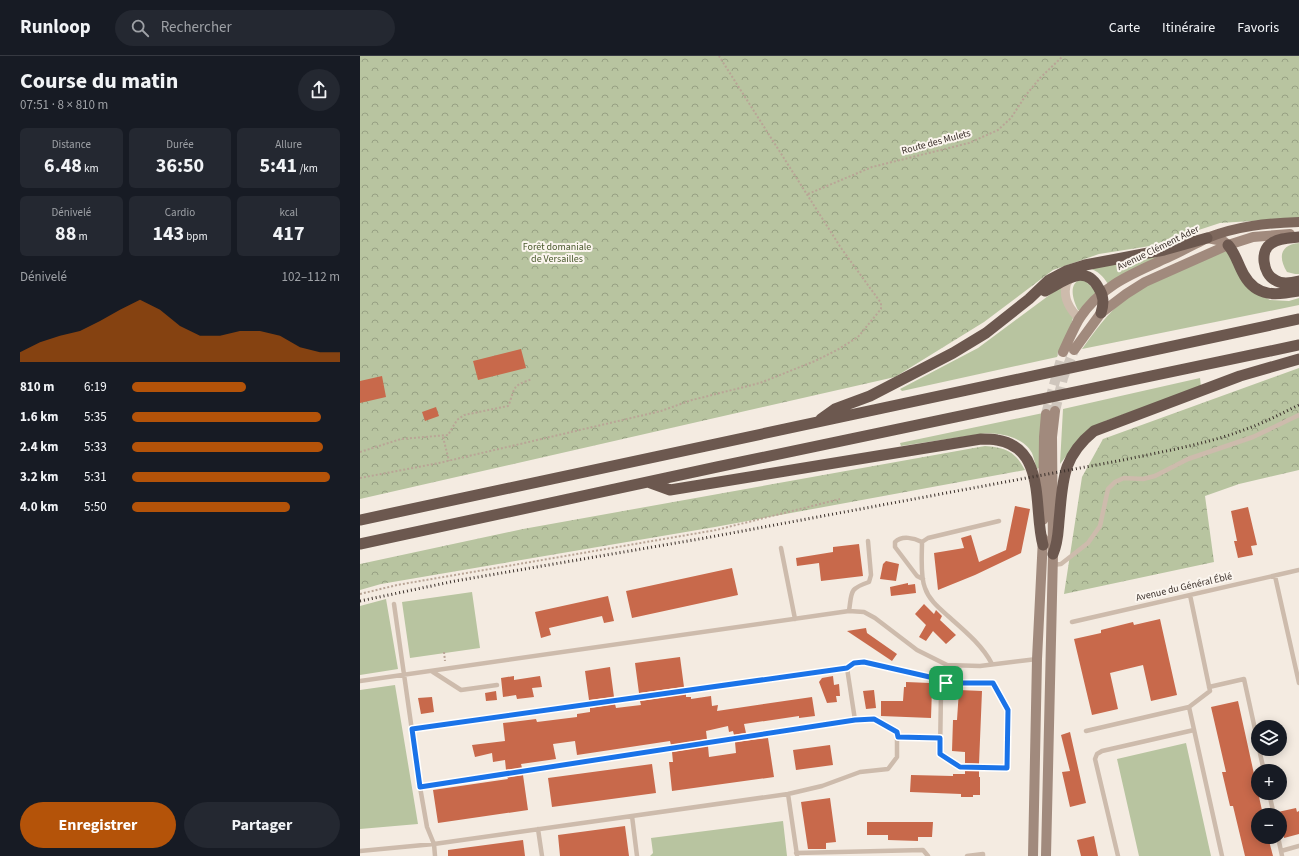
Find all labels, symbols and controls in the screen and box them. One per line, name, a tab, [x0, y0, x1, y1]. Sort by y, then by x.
search box	[115, 10, 395, 46]
text: Runloop	[20, 14, 91, 41]
icon: search	[129, 17, 151, 39]
text: Rechercher	[161, 17, 232, 38]
text: Carte	[1109, 18, 1140, 38]
text: Itinéraire	[1162, 18, 1215, 38]
text: Favoris	[1237, 18, 1279, 38]
text: Course du matin	[20, 65, 178, 97]
button: share	[298, 69, 340, 111]
text: 07:51 · 8 × 810 m	[20, 96, 108, 114]
street label: Route des Mulets	[900, 126, 972, 158]
text: Distance	[52, 137, 91, 152]
text: Durée	[166, 137, 194, 152]
text: Allure	[275, 137, 302, 152]
text: 6.48	[44, 152, 82, 180]
text: 36:50	[156, 152, 204, 180]
text: 5:41	[260, 152, 297, 180]
text: km	[82, 161, 99, 176]
text: /km	[297, 161, 318, 176]
text: Dénivelé	[51, 205, 91, 220]
text: Cardio	[165, 205, 195, 220]
text: kcal	[279, 205, 298, 220]
text: 88	[55, 220, 76, 248]
text: 143	[152, 220, 184, 248]
text: 417	[273, 220, 305, 248]
street label: Avenue Clément Ader	[1115, 222, 1202, 274]
text: m	[76, 229, 88, 244]
text: bpm	[184, 229, 208, 244]
park label: Forêt domaniale de Versailles	[523, 240, 591, 266]
text: Dénivelé	[20, 268, 67, 286]
text: 102–112 m	[282, 268, 340, 286]
text: 810 m	[20, 378, 54, 396]
text: 6:19	[84, 378, 107, 396]
text: 1.6 km	[20, 408, 59, 426]
text: 5:35	[84, 408, 107, 426]
text: 2.4 km	[20, 438, 59, 456]
text: 5:33	[84, 438, 107, 456]
text: 3.2 km	[20, 468, 59, 486]
text: 5:31	[84, 468, 107, 486]
text: 4.0 km	[20, 498, 59, 516]
text: 5:50	[84, 498, 107, 516]
street label: Avenue du Général Éblé	[1134, 569, 1234, 605]
pin	[929, 666, 963, 700]
icon: arrive	[935, 672, 957, 694]
map controls	[1251, 720, 1287, 844]
button: layers	[1251, 720, 1287, 756]
button: +	[1251, 764, 1287, 800]
button: Enregistrer	[20, 802, 176, 848]
button: Partager	[184, 802, 340, 848]
button: −	[1251, 808, 1287, 844]

